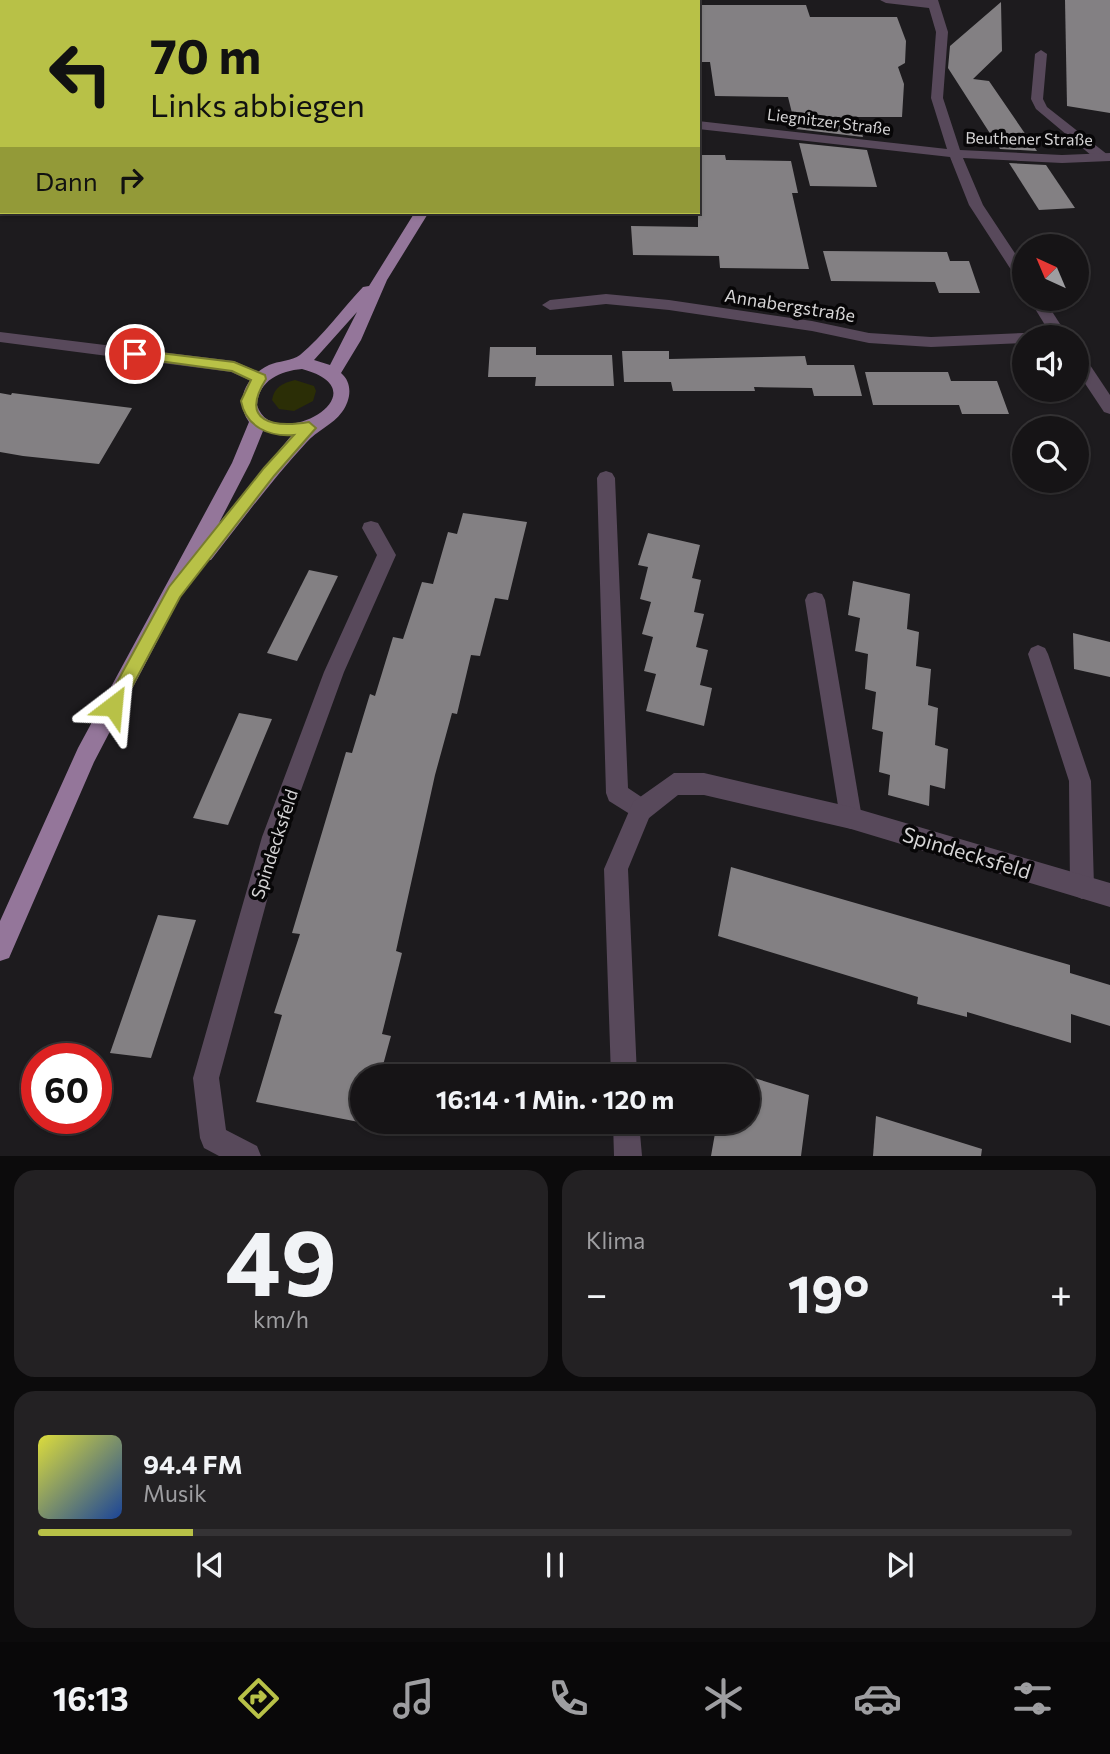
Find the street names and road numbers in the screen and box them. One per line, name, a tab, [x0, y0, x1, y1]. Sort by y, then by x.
street label: Liegnitzer Straße	[766, 104, 892, 138]
street label: Beuthener Straße	[965, 127, 1093, 149]
street label: Annabergstraße	[723, 284, 857, 326]
street label: Spindecksfeld	[246, 786, 302, 902]
street label: Spindecksfeld	[900, 821, 1034, 883]

